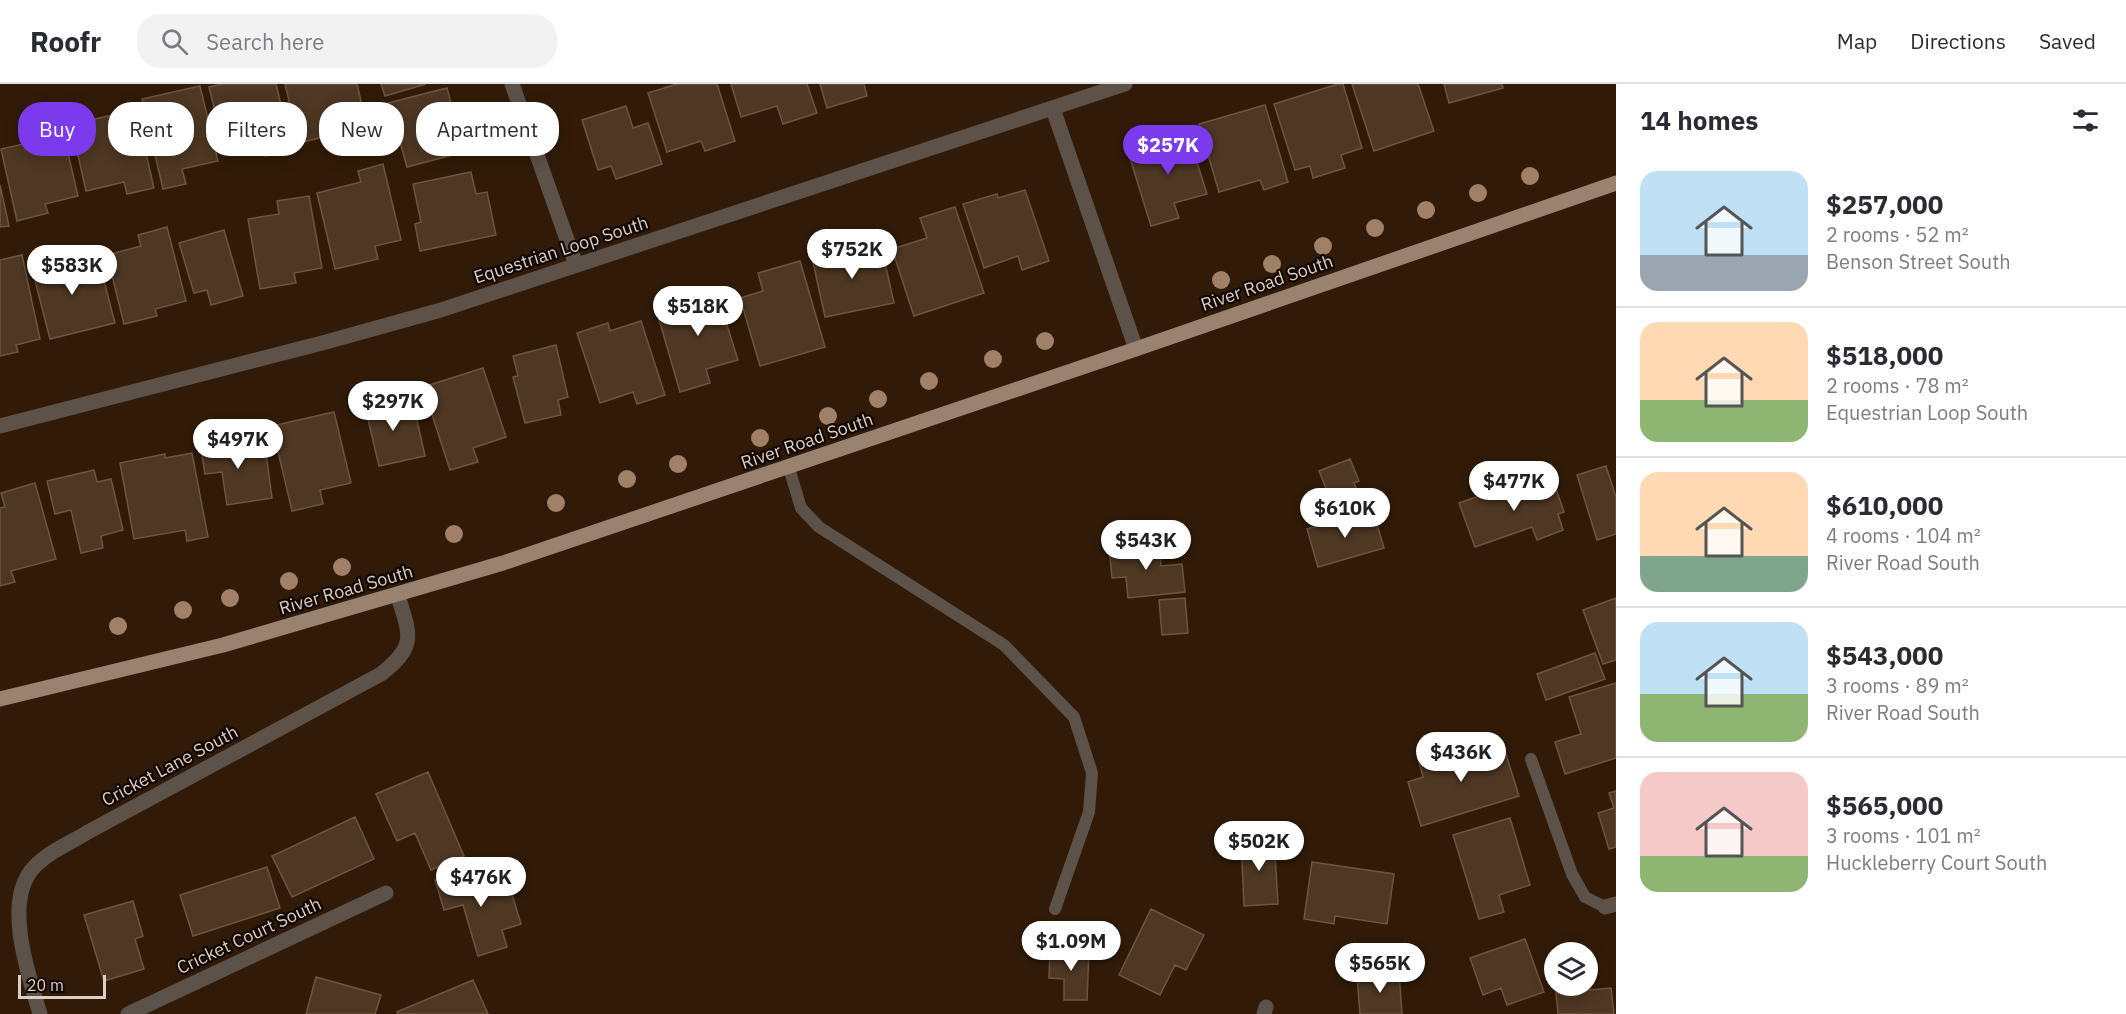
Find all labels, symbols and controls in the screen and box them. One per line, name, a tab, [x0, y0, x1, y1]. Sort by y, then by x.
search box	[137, 14, 557, 68]
text: Roofr	[30, 23, 101, 60]
icon: search	[158, 25, 191, 58]
text: Search here	[206, 27, 324, 56]
text: Map	[1837, 27, 1877, 55]
text: Directions	[1910, 27, 2006, 55]
text: Saved	[2039, 27, 2096, 55]
chip: Buy	[18, 102, 96, 156]
chip: Rent	[108, 102, 194, 156]
chip: Filters	[206, 102, 307, 156]
chip: New	[319, 102, 404, 156]
chip: Apartment	[416, 102, 559, 156]
text: 14 homes	[1640, 103, 1758, 137]
icon: filters	[2069, 104, 2102, 137]
pin: $257K	[1126, 125, 1210, 176]
text: $257K	[1137, 131, 1199, 158]
text: $257,000	[1826, 187, 1943, 221]
icon: home	[1688, 195, 1760, 267]
street label: Equestrian Loop South	[471, 210, 651, 289]
text: 2 rooms · 52 m²	[1826, 221, 1969, 248]
pin: $752K	[810, 229, 894, 280]
text: $752K	[821, 235, 883, 262]
pin: $583K	[30, 245, 114, 296]
text: Benson Street South	[1826, 248, 2011, 275]
street label: River Road South	[1198, 249, 1336, 316]
text: $583K	[41, 251, 103, 278]
pin: $518K	[656, 286, 740, 337]
text: $518K	[667, 292, 729, 319]
text: $518,000	[1826, 338, 1943, 372]
icon: home	[1688, 346, 1760, 418]
text: 2 rooms · 78 m²	[1826, 372, 1969, 399]
pin: $297K	[351, 381, 435, 432]
text: $297K	[362, 387, 424, 414]
text: Equestrian Loop South	[1826, 399, 2028, 426]
street label: River Road South	[738, 407, 876, 474]
pin: $497K	[196, 419, 280, 470]
text: $497K	[207, 425, 269, 452]
pin: $477K	[1472, 461, 1556, 512]
text: $477K	[1483, 467, 1545, 494]
pin: $610K	[1303, 488, 1387, 539]
text: $610,000	[1826, 488, 1943, 522]
text: $610K	[1314, 494, 1376, 521]
icon: home	[1688, 496, 1760, 568]
pin: $543K	[1104, 520, 1188, 571]
text: 4 rooms · 104 m²	[1826, 522, 1981, 549]
text: $543K	[1115, 526, 1177, 553]
text: River Road South	[1826, 549, 1980, 576]
street label: River Road South	[276, 559, 416, 620]
text: $543,000	[1826, 638, 1943, 672]
icon: home	[1688, 646, 1760, 718]
text: 3 rooms · 89 m²	[1826, 672, 1969, 699]
text: River Road South	[1826, 699, 1980, 726]
street label: Cricket Lane South	[98, 720, 242, 811]
pin: $436K	[1419, 732, 1503, 783]
text: $436K	[1430, 738, 1492, 765]
text: $565,000	[1826, 788, 1943, 822]
icon: home	[1688, 796, 1760, 868]
pin: $502K	[1217, 821, 1301, 872]
text: 3 rooms · 101 m²	[1826, 822, 1981, 849]
text: $502K	[1228, 827, 1290, 854]
text: Huckleberry Court South	[1826, 849, 2047, 876]
pin: $476K	[439, 857, 523, 908]
text: $476K	[450, 863, 512, 890]
street label: Cricket Court South	[173, 892, 325, 979]
pin: $1.09M	[1022, 921, 1120, 972]
text: $1.09M	[1036, 927, 1106, 954]
map controls	[1544, 942, 1598, 996]
button: layers	[1544, 942, 1598, 996]
pin: $565K	[1338, 943, 1422, 994]
text: $565K	[1349, 949, 1411, 976]
scale bar	[18, 972, 106, 1000]
text: 20 m	[27, 975, 64, 995]

